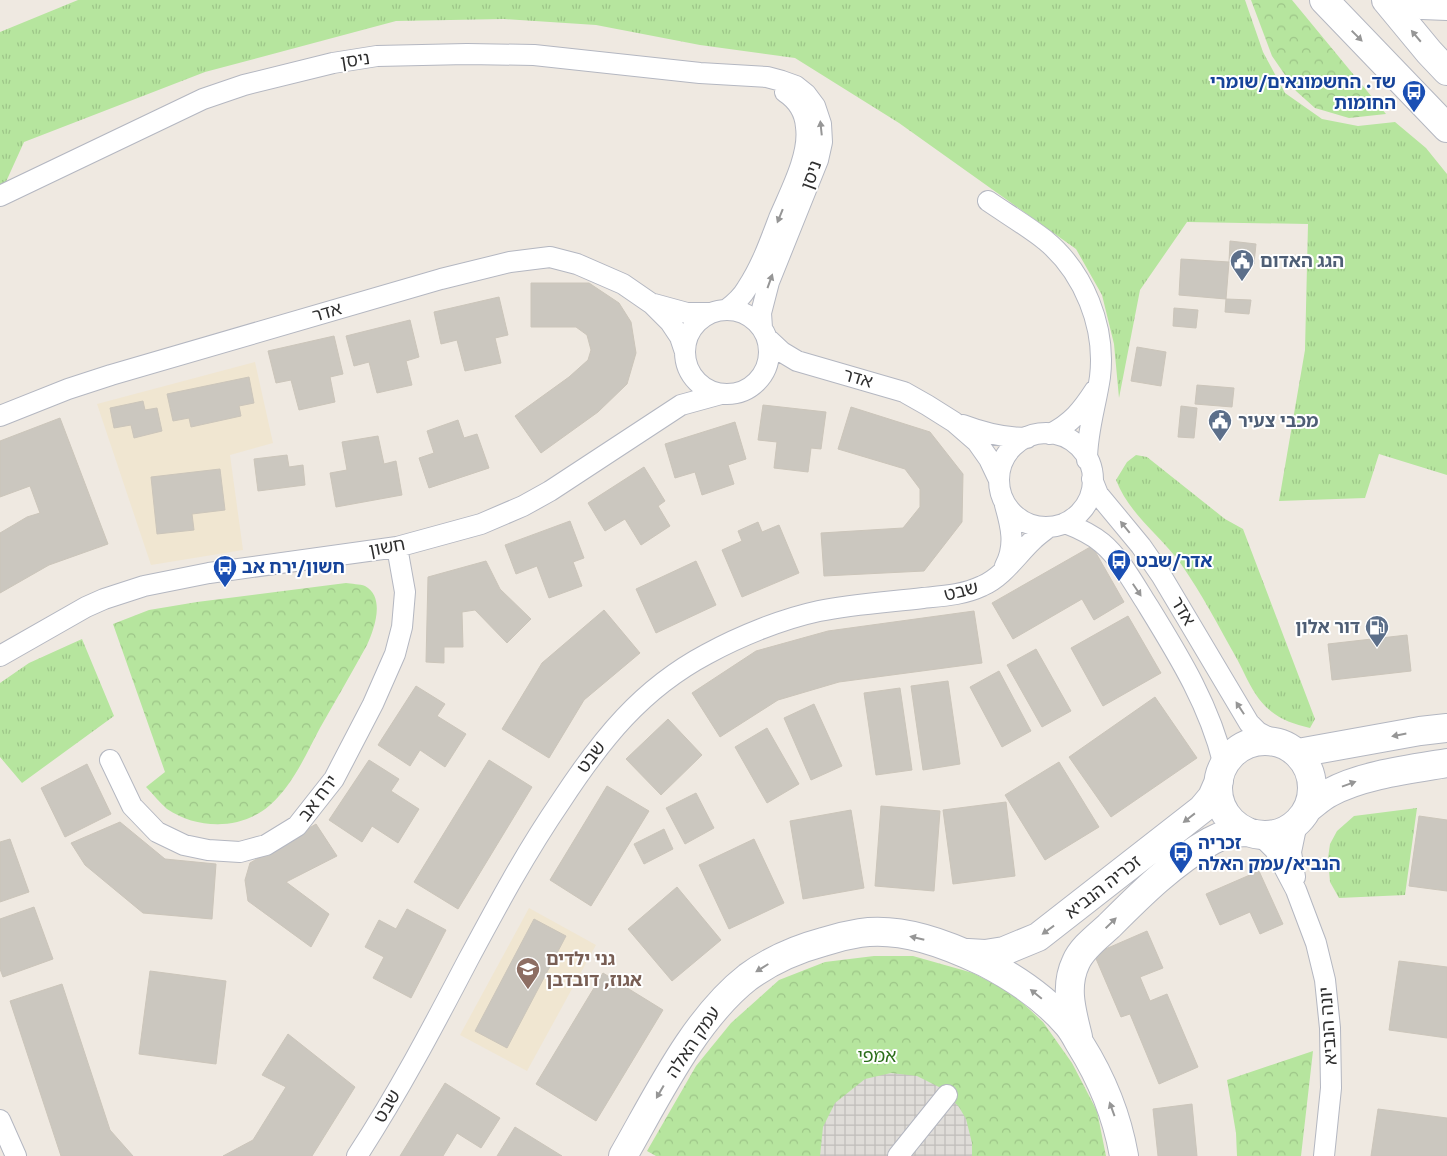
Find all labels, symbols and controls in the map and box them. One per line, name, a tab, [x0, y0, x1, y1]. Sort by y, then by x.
one-way arrow	[1351, 30, 1363, 42]
one-way arrow	[1410, 30, 1421, 43]
street label: ניסן	[339, 46, 371, 72]
place label: שד. החשמונאים/שומרי החומות	[1210, 70, 1396, 113]
bus stop icon: שד. החשמונאים/שומרי החומות	[1401, 79, 1427, 113]
one-way arrow	[817, 120, 825, 136]
street label: ניסן	[795, 157, 825, 192]
one-way arrow	[776, 209, 784, 224]
public building icon: הגג האדום	[1229, 248, 1255, 282]
place label: הגג האדום	[1260, 249, 1344, 271]
one-way arrow	[767, 273, 774, 288]
street label: אדר	[309, 296, 344, 326]
street label: אדר	[841, 362, 876, 392]
public building icon: מכבי צעיר	[1207, 408, 1233, 442]
place label: מכבי צעיר	[1238, 409, 1319, 431]
one-way arrow	[1120, 521, 1131, 534]
street label: חשון	[367, 532, 407, 560]
bus stop icon: אדר/שבט	[1106, 548, 1132, 582]
place label: אדר/שבט	[1136, 549, 1213, 571]
bus stop icon: חשון/ירח אב	[212, 554, 238, 588]
place label: חשון/ירח אב	[242, 555, 345, 577]
street label: שבט	[941, 575, 980, 605]
one-way arrow	[1132, 583, 1142, 596]
street label: אדר	[1167, 592, 1201, 629]
fuel station icon: דור אלון	[1364, 614, 1390, 648]
place label: דור אלון	[1295, 615, 1360, 637]
one-way arrow	[1235, 702, 1244, 715]
one-way arrow	[1390, 731, 1406, 739]
street label: שבט	[571, 736, 609, 777]
street label: ירח אב	[293, 770, 342, 825]
one-way arrow	[1341, 780, 1356, 787]
one-way arrow	[1183, 813, 1196, 824]
place label: זכריה הנביא/עמק האלה	[1198, 831, 1341, 874]
bus stop icon: זכריה הנביא/עמק האלה	[1168, 840, 1194, 874]
street label: זכריה הנביא	[1060, 850, 1145, 923]
one-way arrow	[1105, 917, 1117, 929]
one-way arrow	[1041, 925, 1055, 935]
one-way arrow	[910, 934, 925, 942]
place label: גני ילדים אגוז, דובדבן	[546, 947, 642, 990]
school or university icon: גני ילדים אגוז, דובדבן	[515, 956, 541, 990]
one-way arrow	[756, 964, 769, 973]
street label: יונה הנביא	[1313, 986, 1341, 1066]
one-way arrow	[1029, 989, 1042, 1000]
street label: עמק האלה	[660, 1001, 724, 1081]
park label: אמפי	[858, 1044, 896, 1066]
street label: שבט	[368, 1085, 404, 1126]
one-way arrow	[656, 1085, 664, 1100]
one-way arrow	[1108, 1101, 1116, 1116]

